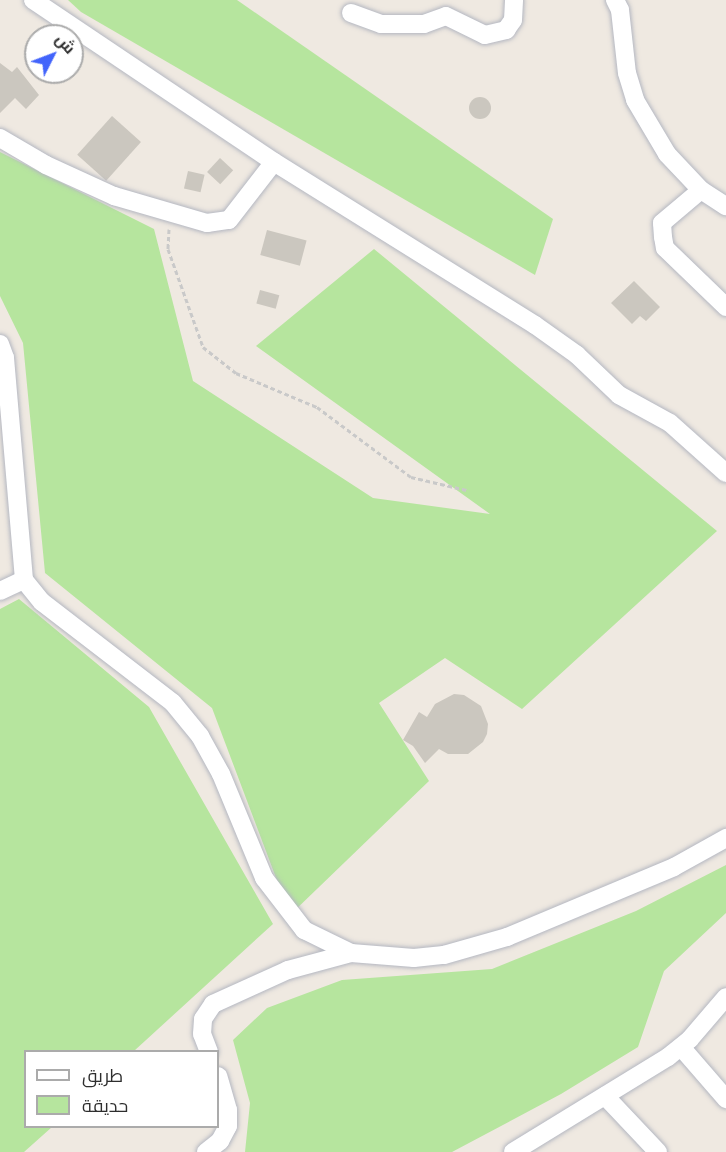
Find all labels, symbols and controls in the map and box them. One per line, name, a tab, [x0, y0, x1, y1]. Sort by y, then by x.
north arrow	[24, 24, 84, 84]
text: ش	[52, 30, 79, 57]
legend	[24, 1050, 219, 1128]
text: طريق	[82, 1065, 123, 1085]
text: حديقة	[82, 1095, 128, 1115]

